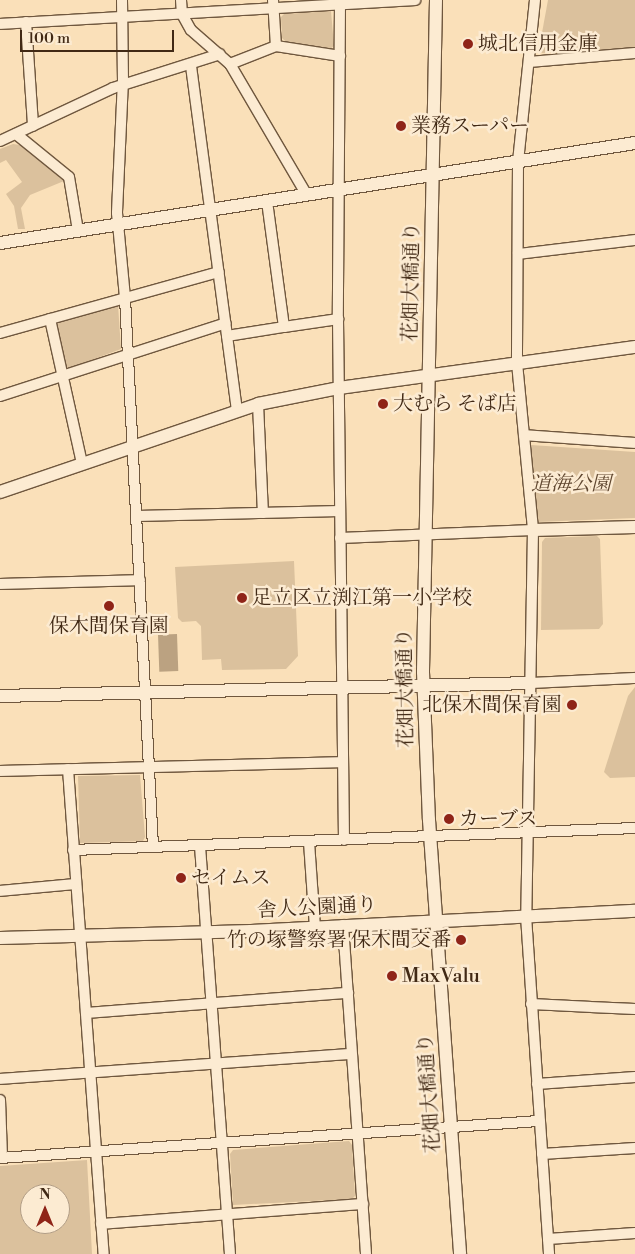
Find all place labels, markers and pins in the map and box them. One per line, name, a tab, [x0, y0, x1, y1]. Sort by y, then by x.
place label: 城北信用金庫	[478, 32, 598, 56]
marker: 城北信用金庫	[462, 38, 474, 50]
place label: 業務スーパー	[411, 114, 530, 138]
marker: 業務スーパー	[395, 120, 407, 132]
place label: 大むら そば店	[393, 392, 517, 416]
marker: 大むら そば店	[377, 398, 389, 410]
place label: 足立区立渕江第一小学校	[252, 586, 472, 610]
marker: 足立区立渕江第一小学校	[236, 592, 248, 604]
marker: 保木間保育園	[103, 600, 115, 612]
place label: 保木間保育園	[49, 614, 169, 638]
place label: 北保木間保育園	[422, 693, 562, 717]
marker: 北保木間保育園	[566, 699, 578, 711]
place label: カーブス	[459, 807, 539, 831]
marker: カーブス	[443, 813, 455, 825]
place label: セイムス	[191, 866, 271, 890]
marker: セイムス	[175, 872, 187, 884]
place label: 竹の塚警察署 保木間交番	[227, 928, 451, 952]
marker: 竹の塚警察署 保木間交番	[455, 934, 467, 946]
place label: MaxValu	[402, 964, 480, 988]
marker: MaxValu	[386, 970, 398, 982]

